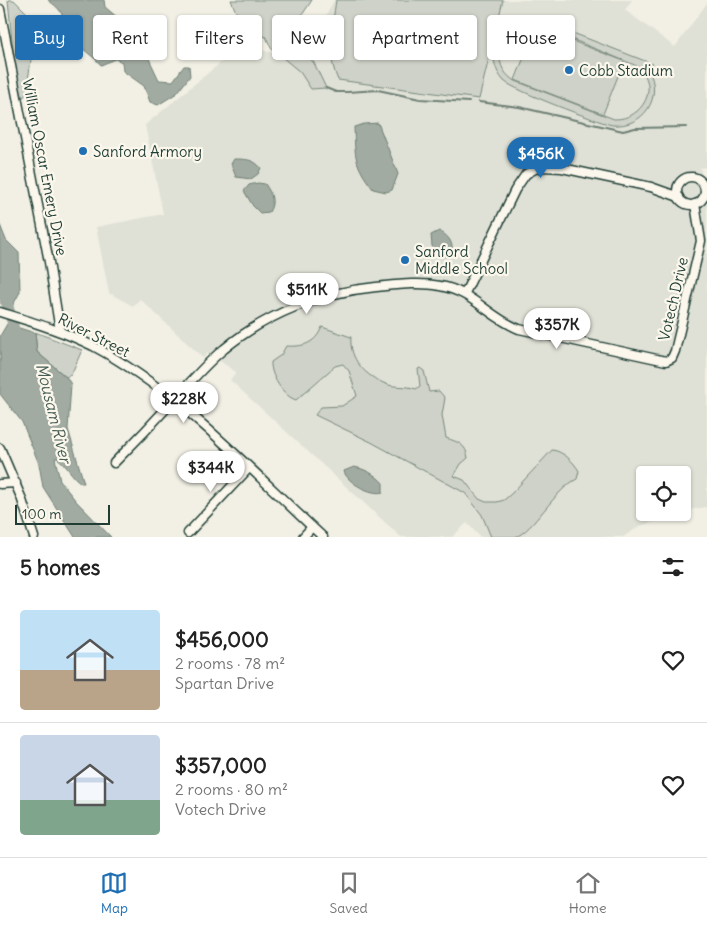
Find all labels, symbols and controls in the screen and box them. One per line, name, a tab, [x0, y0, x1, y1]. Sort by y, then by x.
chip: Buy	[15, 15, 83, 60]
chip: Rent	[93, 15, 167, 60]
chip: Filters	[177, 15, 262, 60]
chip: New	[272, 15, 344, 60]
chip: Apartment	[354, 15, 477, 60]
chip: House	[487, 15, 575, 60]
place label: Cobb Stadium	[579, 61, 673, 80]
marker: Cobb Stadium	[563, 64, 575, 76]
street label: William Oscar Emery Drive	[18, 77, 72, 257]
pin: $456K	[506, 136, 576, 179]
place label: Sanford Armory	[93, 142, 202, 161]
text: $456K	[518, 143, 564, 163]
marker: Sanford Armory	[77, 145, 89, 157]
place label: Sanford Middle School	[415, 242, 508, 278]
marker: Sanford Middle School	[399, 254, 411, 266]
street label: Votech Drive	[654, 255, 692, 343]
pin: $511K	[272, 272, 342, 315]
text: $511K	[287, 279, 327, 299]
pin: $357K	[522, 308, 592, 350]
street label: River Street	[55, 309, 133, 361]
text: $357K	[535, 314, 579, 334]
water label: Mousam River	[32, 361, 77, 467]
pin: $228K	[149, 382, 219, 424]
text: $228K	[161, 388, 207, 408]
pin: $344K	[176, 450, 246, 493]
text: $344K	[188, 457, 234, 477]
map controls	[636, 466, 691, 521]
button: locate	[636, 466, 691, 521]
scale bar	[15, 502, 110, 525]
text: 100 m	[22, 505, 62, 523]
icon: filters	[659, 553, 687, 581]
text: 5 homes	[20, 554, 100, 581]
text: $456,000	[175, 626, 269, 653]
icon: home	[60, 630, 120, 690]
icon: heart	[659, 646, 687, 674]
text: 2 rooms · 78 m²	[175, 653, 285, 673]
text: Spartan Drive	[175, 673, 274, 693]
text: $357,000	[175, 752, 267, 779]
icon: home	[60, 755, 120, 815]
icon: heart	[659, 771, 687, 799]
text: 2 rooms · 80 m²	[175, 779, 288, 799]
text: Votech Drive	[175, 799, 266, 819]
tab: Map	[100, 869, 128, 917]
tab: Saved	[329, 869, 368, 917]
tab: Home	[569, 869, 606, 917]

